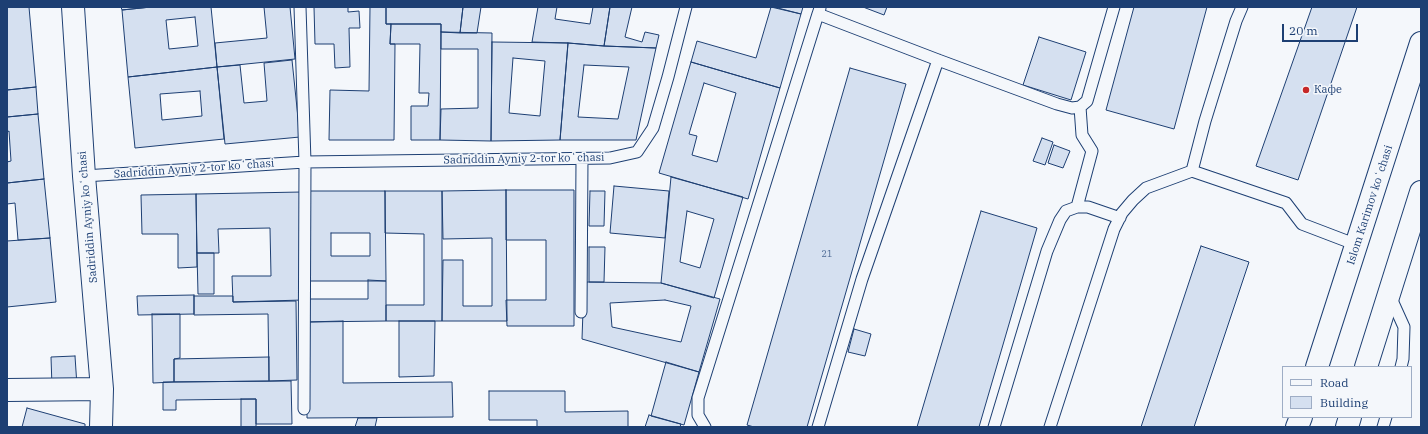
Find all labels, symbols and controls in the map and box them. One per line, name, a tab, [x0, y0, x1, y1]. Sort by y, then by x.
scale bar	[1284, 16, 1360, 42]
text: 20 m	[1289, 23, 1318, 38]
place label: Кафе	[1314, 83, 1342, 97]
marker: Кафе	[1301, 85, 1311, 95]
street label: Islom Karimov koʻchasi	[1344, 143, 1396, 267]
street label: Sadriddin Ayniy koʻchasi	[76, 150, 100, 284]
street label: Sadriddin Ayniy 2-tor koʻchasi	[443, 151, 605, 167]
street label: Sadriddin Ayniy 2-tor koʻchasi	[113, 157, 275, 181]
house number: 21	[822, 249, 832, 259]
legend	[1282, 366, 1412, 418]
text: Road	[1320, 375, 1349, 390]
text: Building	[1320, 395, 1368, 410]

